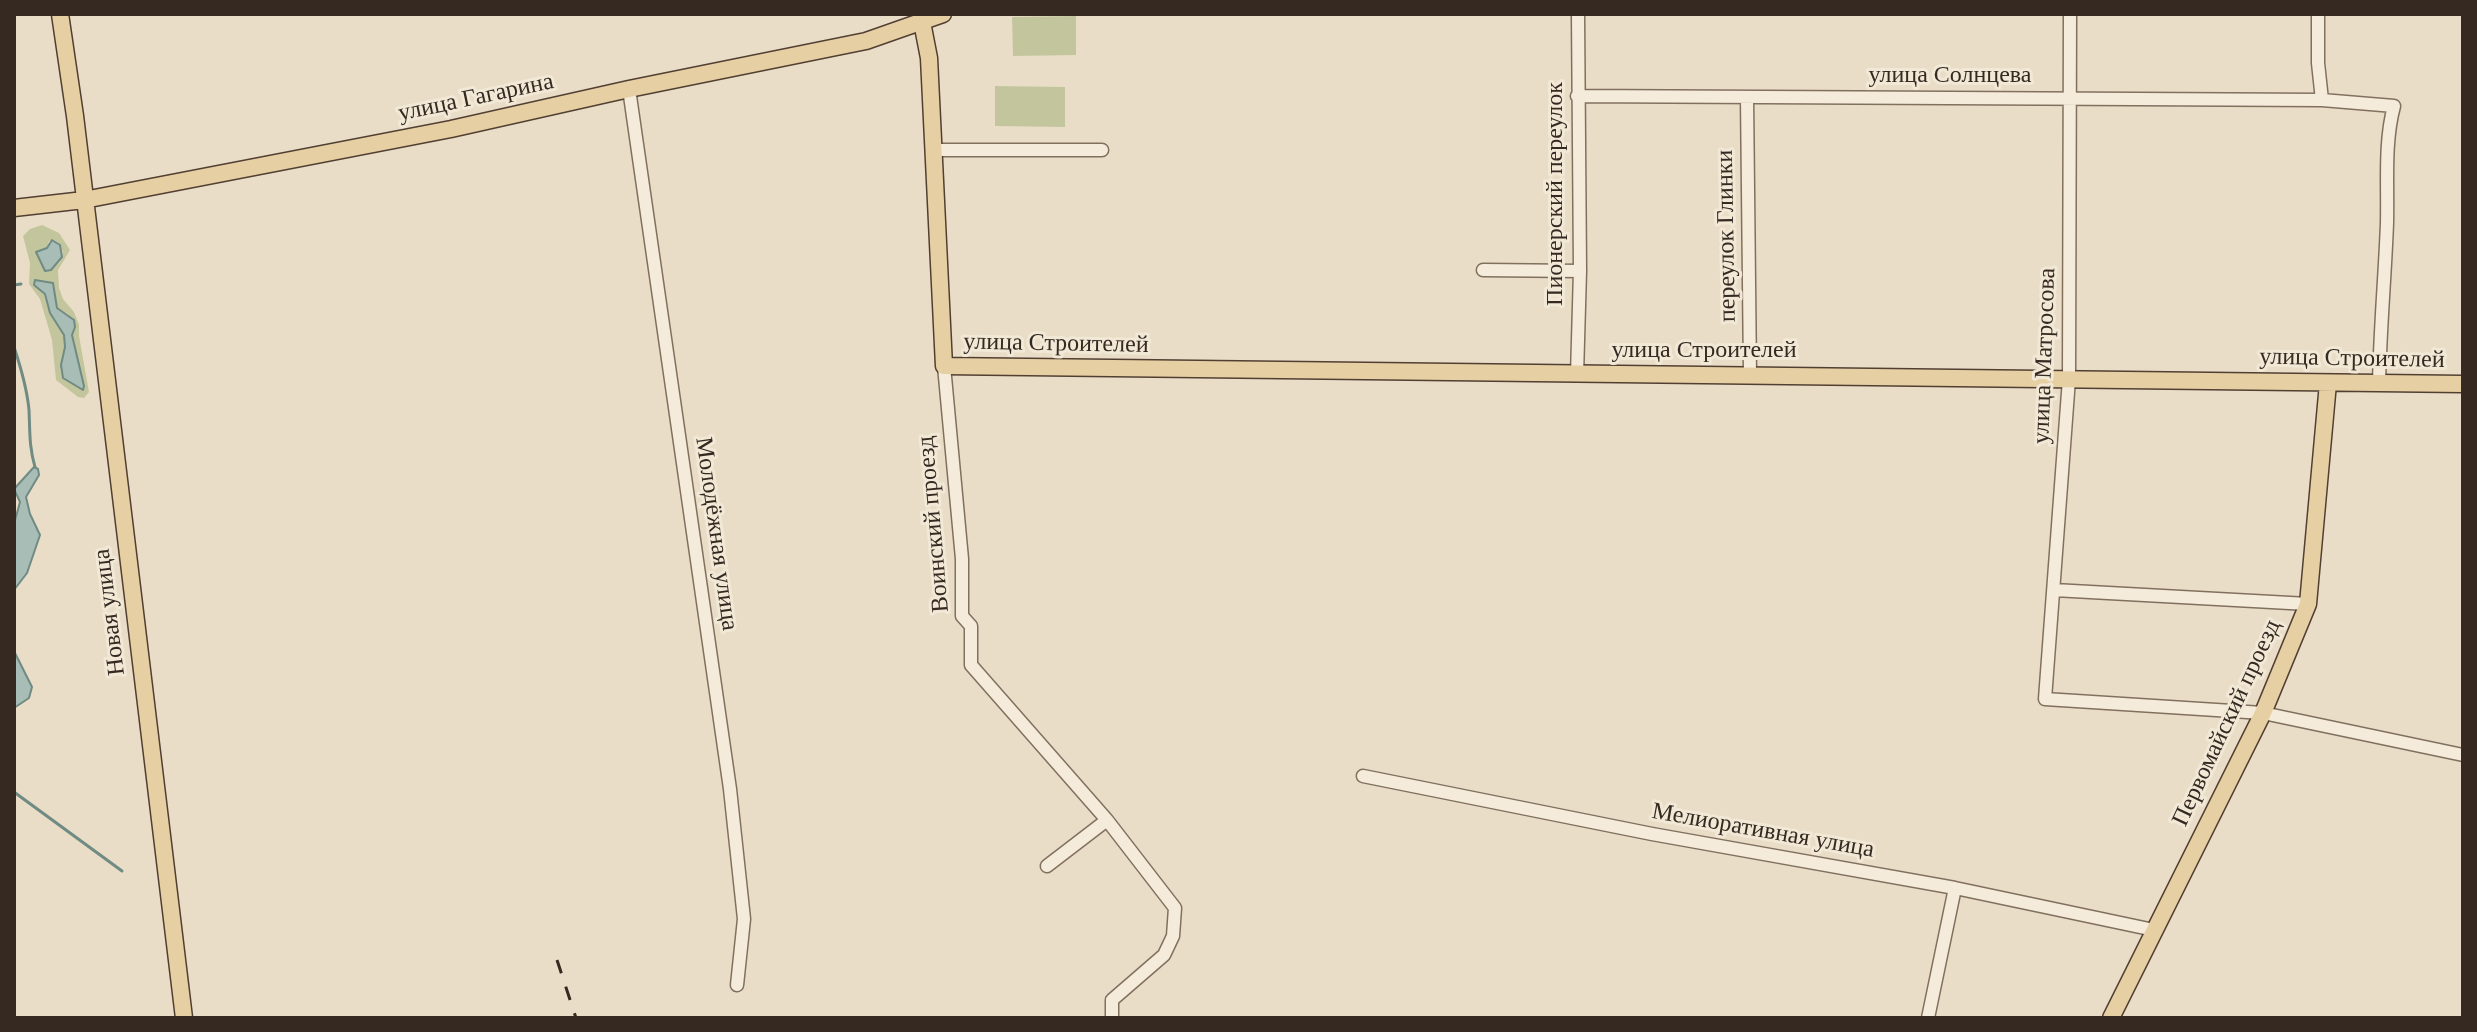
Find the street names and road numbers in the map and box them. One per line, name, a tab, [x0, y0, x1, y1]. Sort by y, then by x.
street label: улица Солнцева	[1869, 62, 2031, 90]
street label: улица Гагарина	[396, 67, 556, 129]
street label: Пионерский переулок	[1542, 82, 1570, 306]
street label: переулок Глинки	[1711, 150, 1743, 322]
street label: улица Матросова	[2028, 267, 2062, 445]
street label: улица Строителей	[963, 328, 1149, 360]
street label: улица Строителей	[1611, 337, 1797, 365]
street label: улица Строителей	[2259, 343, 2445, 375]
street label: Молодёжная улица	[688, 435, 744, 633]
street label: Воинский проезд	[912, 435, 956, 613]
street label: Новая улица	[88, 547, 132, 677]
street label: Первомайский проезд	[2166, 615, 2288, 831]
street label: Мелиоративная улица	[1650, 797, 1876, 865]

